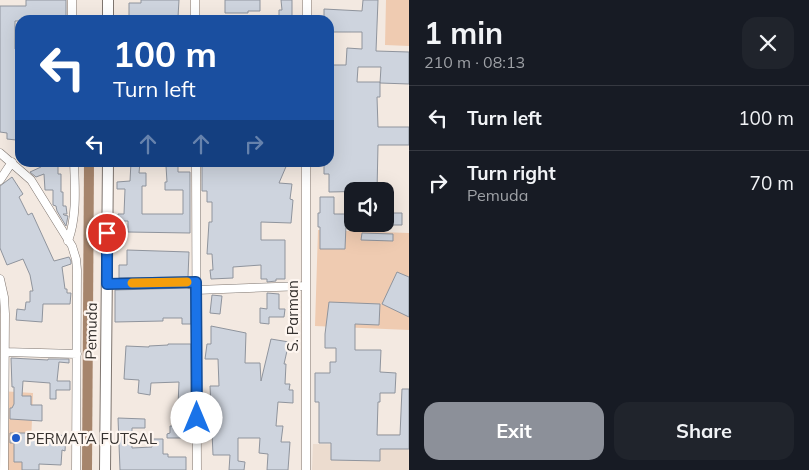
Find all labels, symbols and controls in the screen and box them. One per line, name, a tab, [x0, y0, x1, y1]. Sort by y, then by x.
text: 1 min	[424, 14, 503, 52]
button: close	[742, 17, 794, 69]
text: 100 m	[113, 32, 217, 76]
icon: left	[30, 35, 95, 100]
text: 210 m · 08:13	[424, 52, 525, 72]
text: Turn left	[113, 75, 196, 103]
icon: left	[424, 104, 452, 132]
text: Turn left	[467, 106, 542, 130]
text: 100 m	[738, 106, 794, 130]
icon: left	[81, 130, 109, 158]
icon: ahead	[134, 130, 162, 158]
icon: ahead	[187, 130, 215, 158]
icon: right	[240, 130, 268, 158]
text: Turn right	[467, 161, 556, 185]
icon: right	[424, 169, 452, 197]
text: 70 m	[750, 171, 794, 195]
map controls	[344, 182, 394, 232]
button: sound	[344, 182, 394, 232]
text: Pemuda	[467, 185, 528, 205]
pin	[86, 212, 128, 254]
icon: arrive	[93, 219, 121, 247]
street label: S. Parman	[283, 280, 302, 352]
street label: Pemuda	[81, 302, 101, 360]
position arrow	[170, 391, 222, 443]
button: Exit	[424, 402, 604, 460]
button: Share	[614, 402, 794, 460]
place label: PERMATA FUTSAL	[26, 429, 157, 448]
marker: PERMATA FUTSAL	[10, 432, 22, 444]

